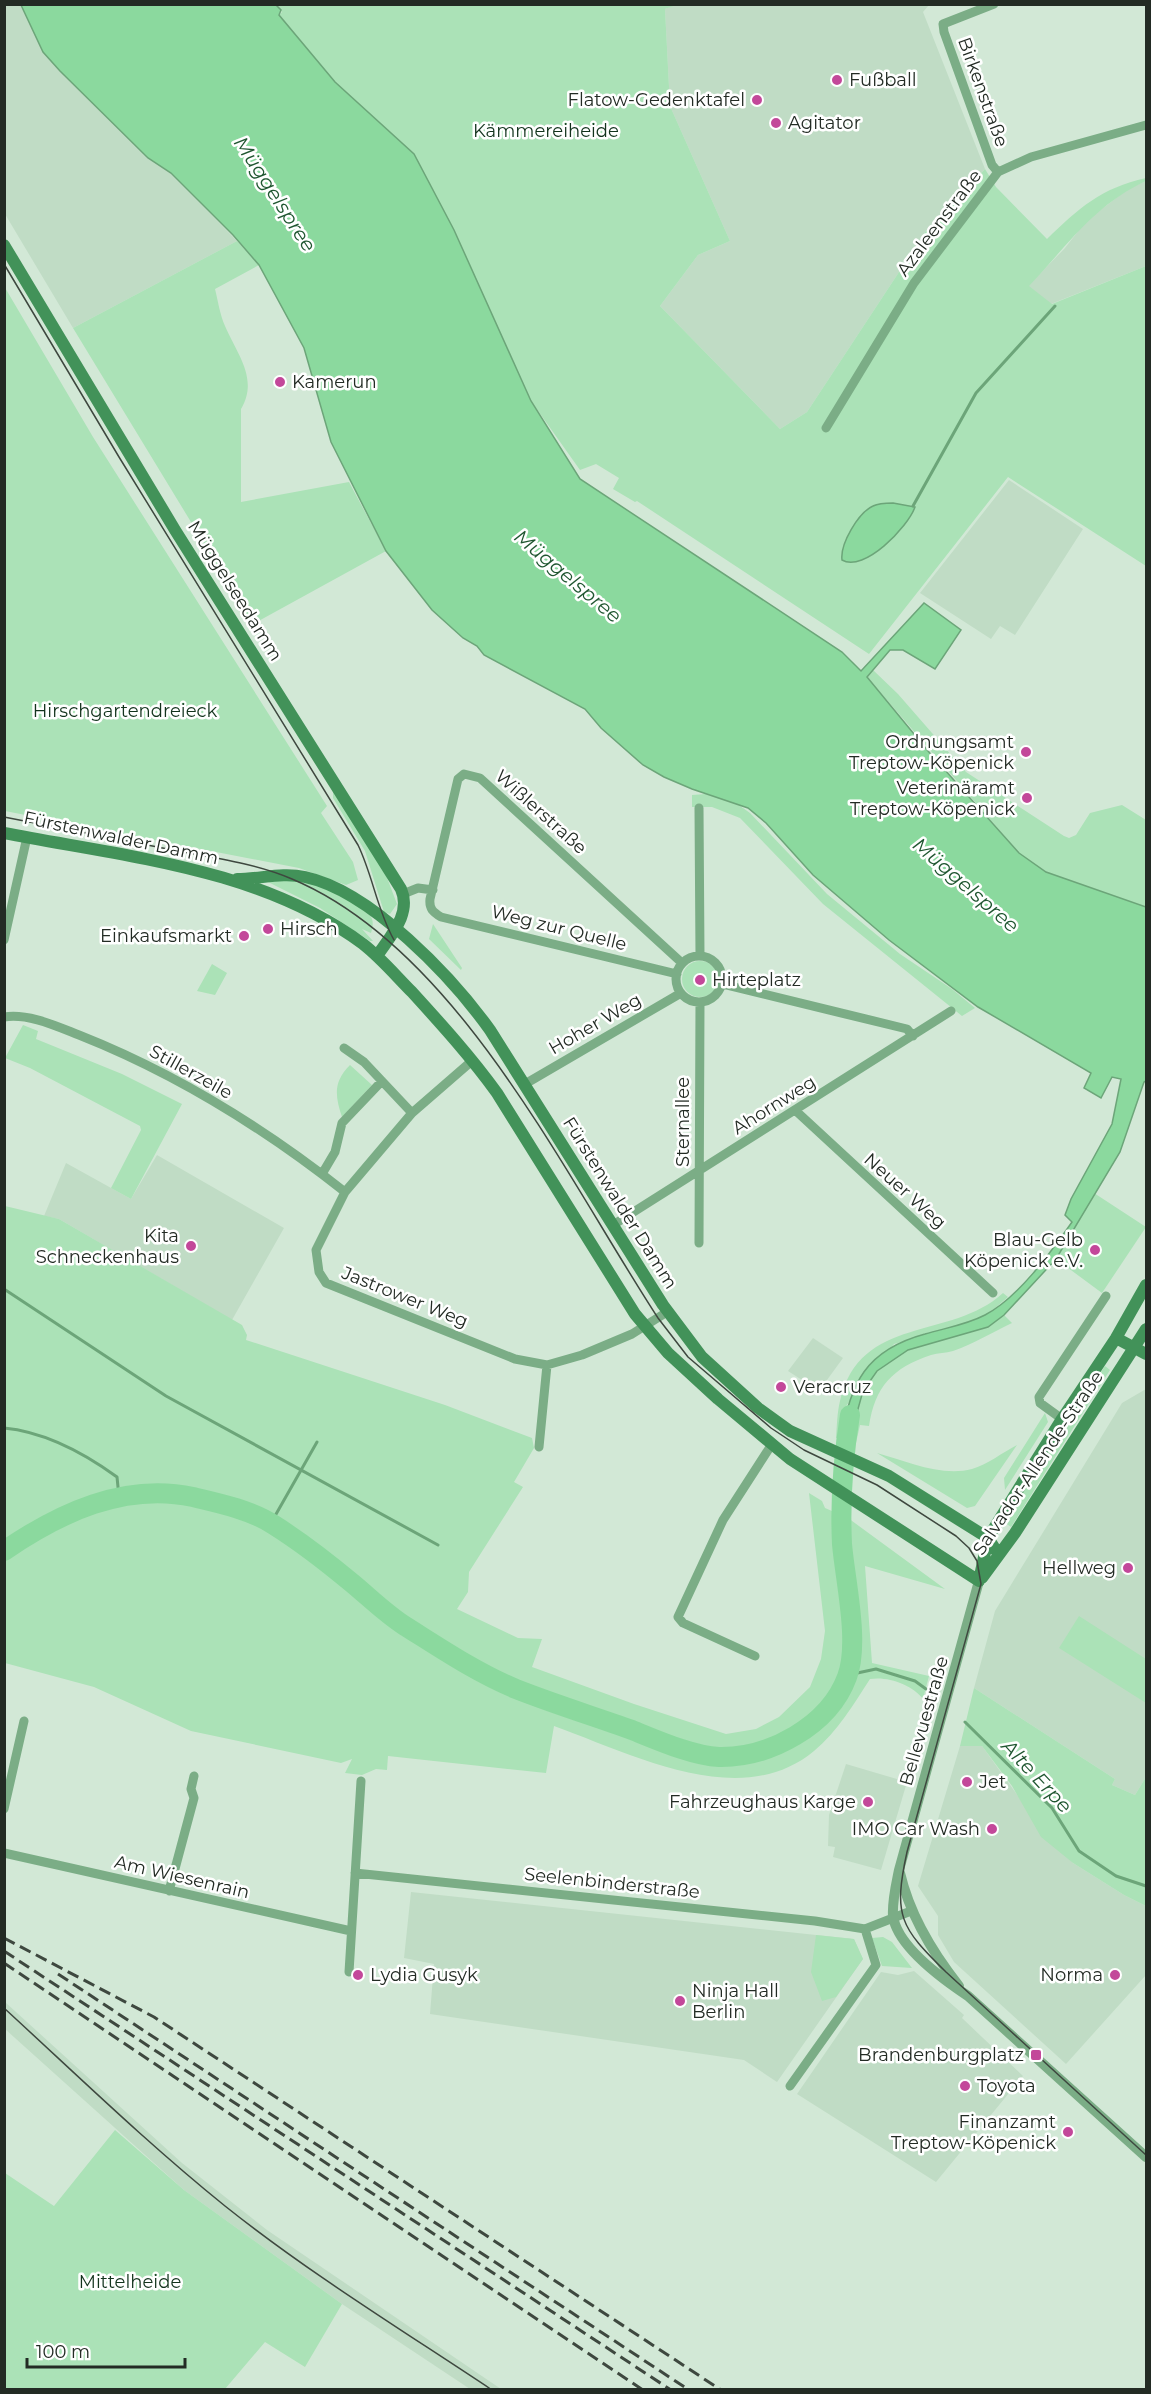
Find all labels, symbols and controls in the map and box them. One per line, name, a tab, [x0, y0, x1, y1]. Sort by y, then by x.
street label: Birkenstraße	[953, 34, 1013, 150]
place label: Fußball	[849, 69, 917, 91]
marker: Fußball	[830, 73, 844, 87]
place label: Flatow-Gedenktafel	[568, 89, 745, 111]
marker: Flatow-Gedenktafel	[750, 93, 764, 107]
place label: Agitator	[788, 112, 861, 134]
marker: Agitator	[769, 116, 783, 130]
park label: Kämmereiheide	[473, 120, 619, 142]
water label: Müggelspree	[229, 132, 321, 256]
street label: Azaleenstraße	[892, 165, 986, 281]
place label: Kamerun	[292, 371, 377, 393]
marker: Kamerun	[273, 375, 287, 389]
street label: Müggelseedamm	[183, 517, 287, 665]
water label: Müggelspree	[509, 524, 627, 628]
park label: Hirschgartendreieck	[33, 700, 218, 722]
place label: Ordnungsamt Treptow-Köpenick	[849, 731, 1014, 774]
marker: Ordnungsamt Treptow-Köpenick	[1019, 745, 1033, 759]
street label: Wißlerstraße	[491, 765, 591, 859]
place label: Veterinäramt Treptow-Köpenick	[850, 777, 1015, 820]
marker: Veterinäramt Treptow-Köpenick	[1020, 791, 1034, 805]
street label: Fürstenwalder Damm	[22, 807, 220, 869]
water label: Müggelspree	[908, 832, 1024, 938]
street label: Weg zur Quelle	[489, 901, 629, 955]
place label: Hirsch	[280, 918, 338, 940]
marker: Hirsch	[261, 922, 275, 936]
place label: Einkaufsmarkt	[100, 925, 232, 947]
marker: Einkaufsmarkt	[237, 929, 251, 943]
place label: Hirteplatz	[712, 969, 801, 991]
marker: Hirteplatz	[693, 973, 707, 987]
street label: Hoher Weg	[545, 989, 645, 1059]
street label: Stillerzeile	[146, 1040, 236, 1104]
street label: Ahornweg	[728, 1071, 820, 1139]
street label: Sternallee	[672, 1077, 694, 1167]
street label: Fürstenwalder Damm	[558, 1113, 682, 1293]
street label: Neuer Weg	[860, 1148, 950, 1234]
place label: Kita Schneckenhaus	[36, 1225, 179, 1268]
place label: Blau-Gelb Köpenick e.V.	[964, 1229, 1083, 1272]
marker: Kita Schneckenhaus	[184, 1239, 198, 1253]
marker: Blau-Gelb Köpenick e.V.	[1088, 1243, 1102, 1257]
street label: Jastrower Weg	[338, 1261, 471, 1332]
street label: Salvador-Allende-Straße	[968, 1367, 1108, 1559]
place label: Veracruz	[793, 1376, 871, 1398]
marker: Veracruz	[774, 1380, 788, 1394]
place label: Hellweg	[1042, 1557, 1116, 1579]
marker: Hellweg	[1121, 1561, 1135, 1575]
street label: Bellevuestraße	[895, 1654, 953, 1788]
water label: Alte Erpe	[996, 1734, 1077, 1818]
place label: Jet	[978, 1771, 1006, 1793]
marker: Jet	[960, 1775, 974, 1789]
place label: Fahrzeughaus Karge	[669, 1791, 856, 1813]
marker: Fahrzeughaus Karge	[861, 1795, 875, 1809]
place label: IMO Car Wash	[852, 1818, 980, 1840]
marker: IMO Car Wash	[985, 1822, 999, 1836]
street label: Am Wiesenrain	[112, 1851, 252, 1903]
street label: Seelenbinderstraße	[523, 1863, 701, 1903]
place label: Lydia Gusyk	[370, 1964, 478, 1986]
place label: Norma	[1040, 1964, 1103, 1986]
marker: Lydia Gusyk	[351, 1968, 365, 1982]
marker: Norma	[1108, 1968, 1122, 1982]
place label: Ninja Hall Berlin	[692, 1980, 779, 2023]
marker: Ninja Hall Berlin	[673, 1994, 687, 2008]
place label: Brandenburgplatz	[858, 2044, 1024, 2066]
marker: Brandenburgplatz	[1029, 2048, 1043, 2062]
place label: Toyota	[977, 2075, 1036, 2097]
marker: Toyota	[958, 2079, 972, 2093]
place label: Finanzamt Treptow-Köpenick	[891, 2111, 1056, 2154]
marker: Finanzamt Treptow-Köpenick	[1061, 2125, 1075, 2139]
park label: Mittelheide	[79, 2271, 181, 2293]
scale bar	[27, 2331, 184, 2369]
text: 100 m	[36, 2341, 90, 2363]

